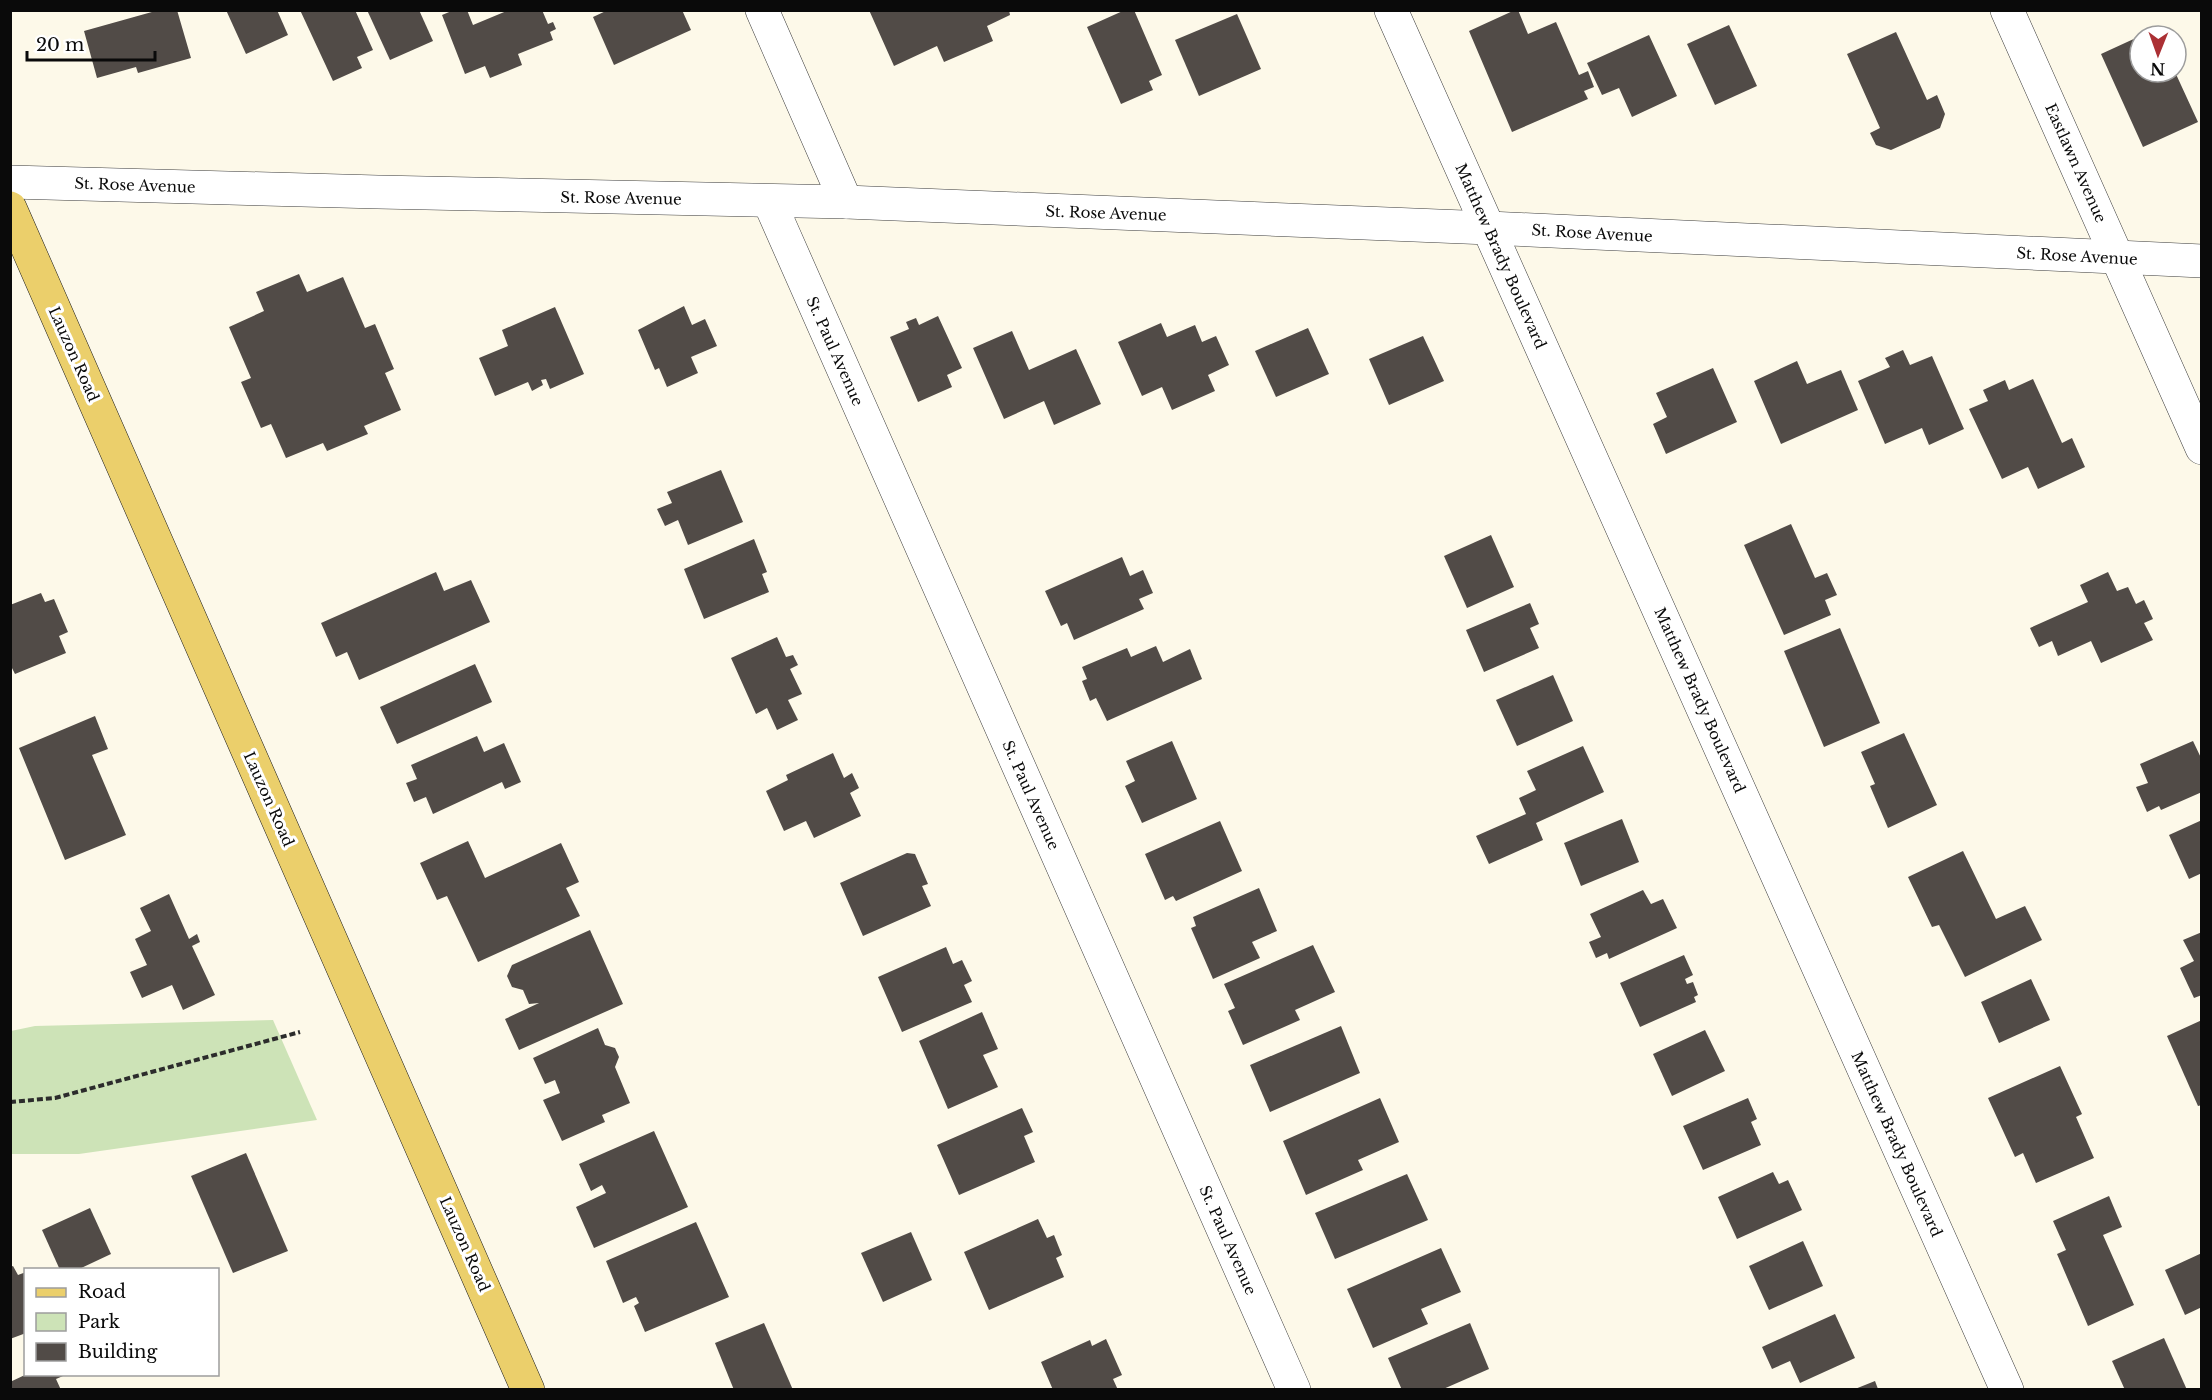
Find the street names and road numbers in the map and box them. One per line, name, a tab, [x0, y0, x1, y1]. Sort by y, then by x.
street label: Eastlawn Avenue	[2041, 100, 2111, 226]
street label: Matthew Brady Boulevard	[1451, 160, 1551, 352]
street label: St. Rose Avenue	[74, 173, 196, 197]
street label: St. Rose Avenue	[560, 187, 682, 209]
street label: St. Rose Avenue	[1045, 201, 1167, 225]
street label: St. Rose Avenue	[1531, 220, 1653, 246]
street label: St. Rose Avenue	[2016, 243, 2138, 269]
street label: St. Paul Avenue	[802, 293, 868, 409]
street label: Lauzon Road	[45, 304, 103, 404]
street label: Matthew Brady Boulevard	[1650, 604, 1750, 796]
street label: St. Paul Avenue	[998, 737, 1064, 853]
street label: Lauzon Road	[240, 749, 298, 849]
street label: Matthew Brady Boulevard	[1847, 1048, 1947, 1240]
street label: St. Paul Avenue	[1195, 1182, 1261, 1298]
street label: Lauzon Road	[436, 1194, 494, 1294]

